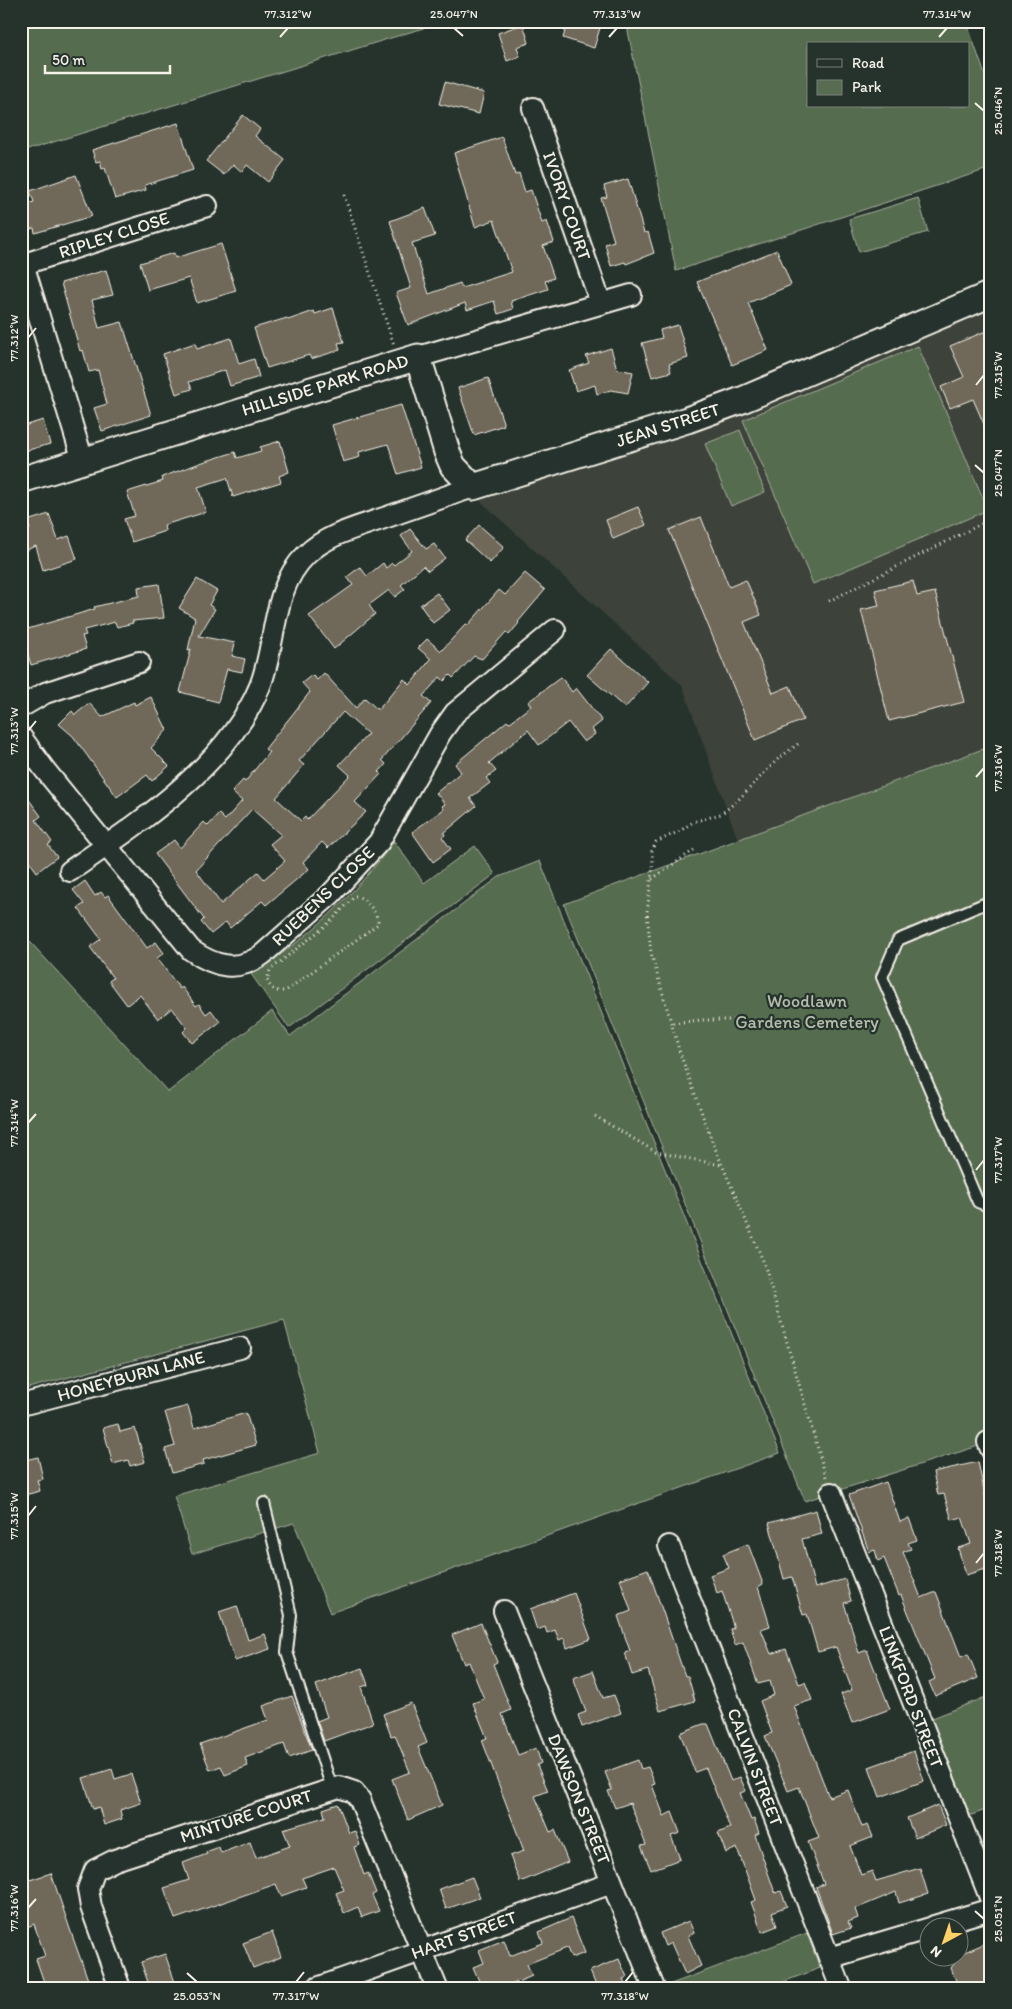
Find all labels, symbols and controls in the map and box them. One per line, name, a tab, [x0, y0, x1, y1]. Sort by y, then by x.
text: 77.312°W	[264, 7, 312, 21]
text: 25.047°N	[430, 7, 478, 21]
text: 77.313°W	[593, 7, 641, 21]
text: 77.314°W	[923, 7, 971, 21]
scale bar	[45, 42, 170, 74]
legend	[807, 42, 970, 108]
text: 50 m	[52, 51, 85, 69]
text: Road	[852, 54, 885, 72]
text: Park	[852, 78, 882, 96]
text: 25.046°N	[991, 87, 1005, 135]
street label: IVORY COURT	[538, 149, 596, 263]
street label: RIPLEY CLOSE	[56, 207, 172, 263]
text: 77.312°W	[7, 314, 21, 362]
street label: HILLSIDE PARK ROAD	[239, 349, 411, 421]
text: 77.315°W	[991, 351, 1005, 399]
street label: JEAN STREET	[613, 398, 723, 452]
text: 25.047°N	[991, 449, 1005, 497]
text: 77.313°W	[7, 707, 21, 755]
text: 77.316°W	[991, 744, 1005, 792]
street label: RUEBENS CLOSE	[267, 841, 379, 951]
park label: Woodlawn Gardens Cemetery	[735, 990, 879, 1033]
text: 77.314°W	[7, 1099, 21, 1147]
text: 77.317°W	[991, 1137, 1005, 1183]
street label: HONEYBURN LANE	[55, 1346, 207, 1406]
text: 77.315°W	[7, 1492, 21, 1540]
text: 77.318°W	[991, 1529, 1005, 1577]
street label: LINKFORD STREET	[874, 1623, 948, 1771]
street label: CALVIN STREET	[722, 1705, 788, 1829]
street label: DAWSON STREET	[543, 1730, 615, 1868]
street label: MINTURE COURT	[177, 1784, 315, 1848]
text: 77.316°W	[7, 1884, 21, 1932]
text: 25.051°N	[991, 1896, 1005, 1942]
street label: HART STREET	[408, 1906, 520, 1964]
north arrow	[920, 1916, 970, 1966]
text: N	[927, 1942, 945, 1961]
text: 25.053°N	[173, 1989, 221, 2003]
text: 77.317°W	[273, 1989, 319, 2003]
text: 77.318°W	[601, 1989, 649, 2003]

